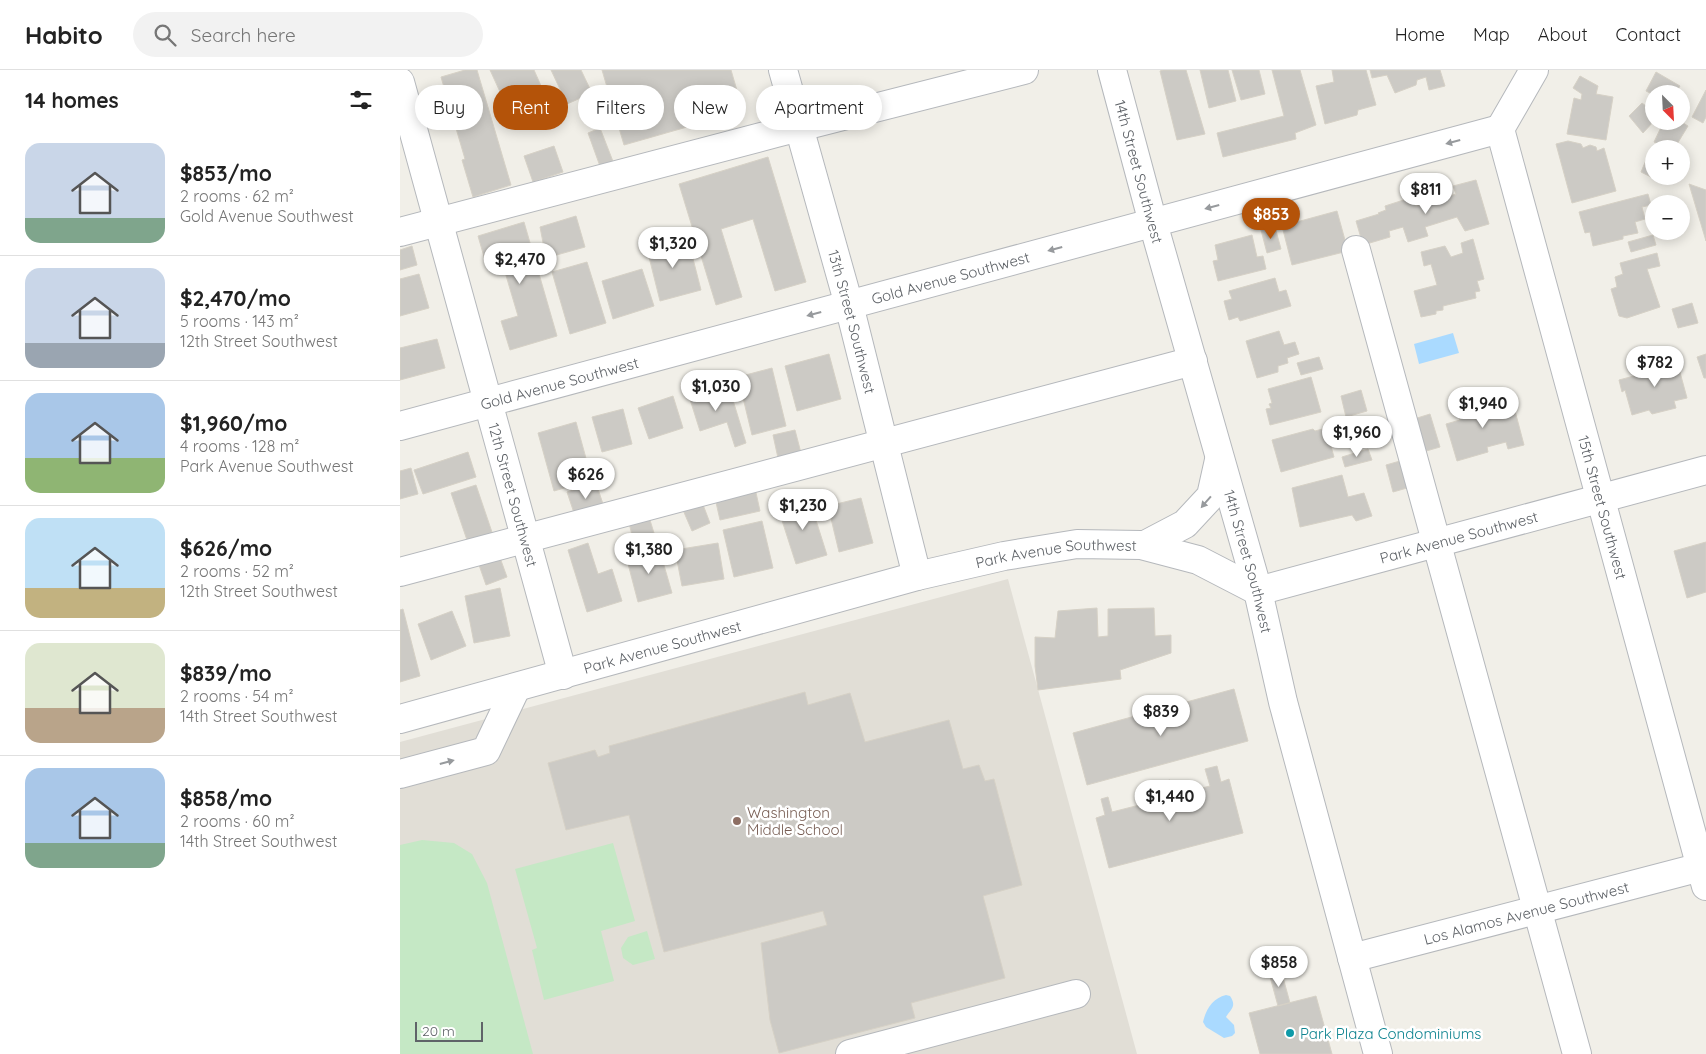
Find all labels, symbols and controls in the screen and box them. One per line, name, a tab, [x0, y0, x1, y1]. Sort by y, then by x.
search box	[133, 12, 483, 57]
text: Habito	[25, 20, 103, 50]
icon: search	[151, 21, 179, 49]
text: Search here	[191, 23, 296, 47]
text: Home	[1395, 23, 1445, 46]
text: Map	[1473, 23, 1510, 46]
text: About	[1538, 23, 1588, 46]
text: Contact	[1616, 23, 1681, 46]
chip: Buy	[415, 85, 483, 130]
chip: Rent	[493, 85, 568, 130]
chip: Filters	[578, 85, 664, 130]
chip: New	[674, 85, 746, 130]
chip: Apartment	[756, 85, 882, 130]
north arrow	[1645, 85, 1690, 130]
map controls	[1645, 85, 1690, 240]
icon: filters	[347, 86, 375, 114]
text: 14 homes	[25, 87, 119, 113]
street label: 14th Street Southwest	[1111, 98, 1168, 245]
one-way arrow	[1446, 138, 1461, 146]
button: +	[1645, 140, 1690, 185]
text: $853/mo	[180, 160, 272, 186]
icon: home	[65, 163, 125, 223]
pin: $811	[1396, 172, 1456, 215]
text: $811	[1411, 179, 1441, 199]
text: 2 rooms · 62 m²	[180, 186, 294, 206]
button: −	[1645, 195, 1690, 240]
pin: $853	[1241, 198, 1301, 240]
one-way arrow	[1204, 203, 1220, 211]
text: $853	[1253, 204, 1289, 224]
text: Gold Avenue Southwest	[180, 206, 354, 226]
pin: $1,320	[632, 226, 714, 269]
text: $1,320	[649, 233, 697, 253]
pin: $2,470	[479, 242, 561, 285]
one-way arrow	[1048, 246, 1063, 254]
street label: Gold Avenue Southwest	[869, 247, 1031, 308]
street label: 13th Street Southwest	[824, 248, 880, 395]
text: $2,470	[495, 249, 545, 269]
text: $2,470/mo	[180, 285, 291, 311]
icon: home	[65, 288, 125, 348]
text: 5 rooms · 143 m²	[180, 311, 299, 331]
one-way arrow	[806, 311, 821, 319]
text: 12th Street Southwest	[180, 331, 338, 351]
pin: $782	[1625, 346, 1685, 388]
text: $782	[1637, 352, 1673, 372]
street label: Gold Avenue Southwest	[478, 353, 640, 413]
pin: $1,030	[675, 370, 757, 412]
text: $1,030	[692, 376, 740, 396]
pin: $1,940	[1442, 386, 1524, 429]
text: $1,940	[1459, 393, 1507, 413]
text: $1,960/mo	[180, 410, 287, 436]
icon: home	[65, 413, 125, 473]
pin: $1,960	[1316, 416, 1398, 458]
street label: 12th Street Southwest	[485, 421, 542, 569]
text: $1,960	[1333, 422, 1381, 442]
street label: 15th Street Southwest	[1574, 433, 1632, 581]
text: 4 rooms · 128 m²	[180, 436, 299, 456]
text: Park Avenue Southwest	[180, 456, 354, 476]
pin: $626	[556, 458, 616, 500]
text: $626	[568, 464, 604, 484]
street label: 14th Street Southwest	[1220, 487, 1277, 635]
pin: $1,230	[762, 488, 844, 531]
text: $1,230	[779, 495, 827, 515]
one-way arrow	[1200, 495, 1212, 507]
street label: Park Avenue Southwest	[1378, 506, 1540, 567]
pin: $1,380	[608, 532, 690, 575]
street label: Park Avenue Southwest	[973, 534, 1137, 572]
text: $626/mo	[180, 535, 272, 561]
icon: home	[65, 538, 125, 598]
text: $1,380	[625, 539, 673, 559]
text: 2 rooms · 52 m²	[180, 561, 294, 581]
text: 12th Street Southwest	[180, 581, 338, 601]
street label: Park Avenue Southwest	[581, 616, 743, 677]
text: $839/mo	[180, 660, 272, 686]
icon: home	[65, 663, 125, 723]
text: 2 rooms · 54 m²	[180, 686, 294, 706]
pin: $839	[1131, 694, 1191, 737]
text: $839	[1143, 701, 1179, 721]
text: 14th Street Southwest	[180, 706, 337, 726]
one-way arrow	[440, 757, 455, 765]
pin: $1,440	[1129, 780, 1211, 822]
text: $858/mo	[180, 785, 272, 811]
text: $1,440	[1146, 786, 1194, 806]
icon: home	[65, 788, 125, 848]
place label: Washington Middle School	[747, 803, 843, 839]
text: 2 rooms · 60 m²	[180, 811, 294, 831]
marker: Washington Middle School	[731, 815, 743, 827]
text: 14th Street Southwest	[180, 831, 337, 851]
street label: Los Alamos Avenue Southwest	[1421, 877, 1631, 948]
pin: $858	[1249, 946, 1309, 988]
text: $858	[1261, 952, 1297, 972]
scale bar	[415, 1019, 482, 1042]
text: 20 m	[422, 1022, 455, 1040]
place label: Park Plaza Condominiums	[1300, 1024, 1481, 1043]
marker: Park Plaza Condominiums	[1284, 1027, 1296, 1039]

